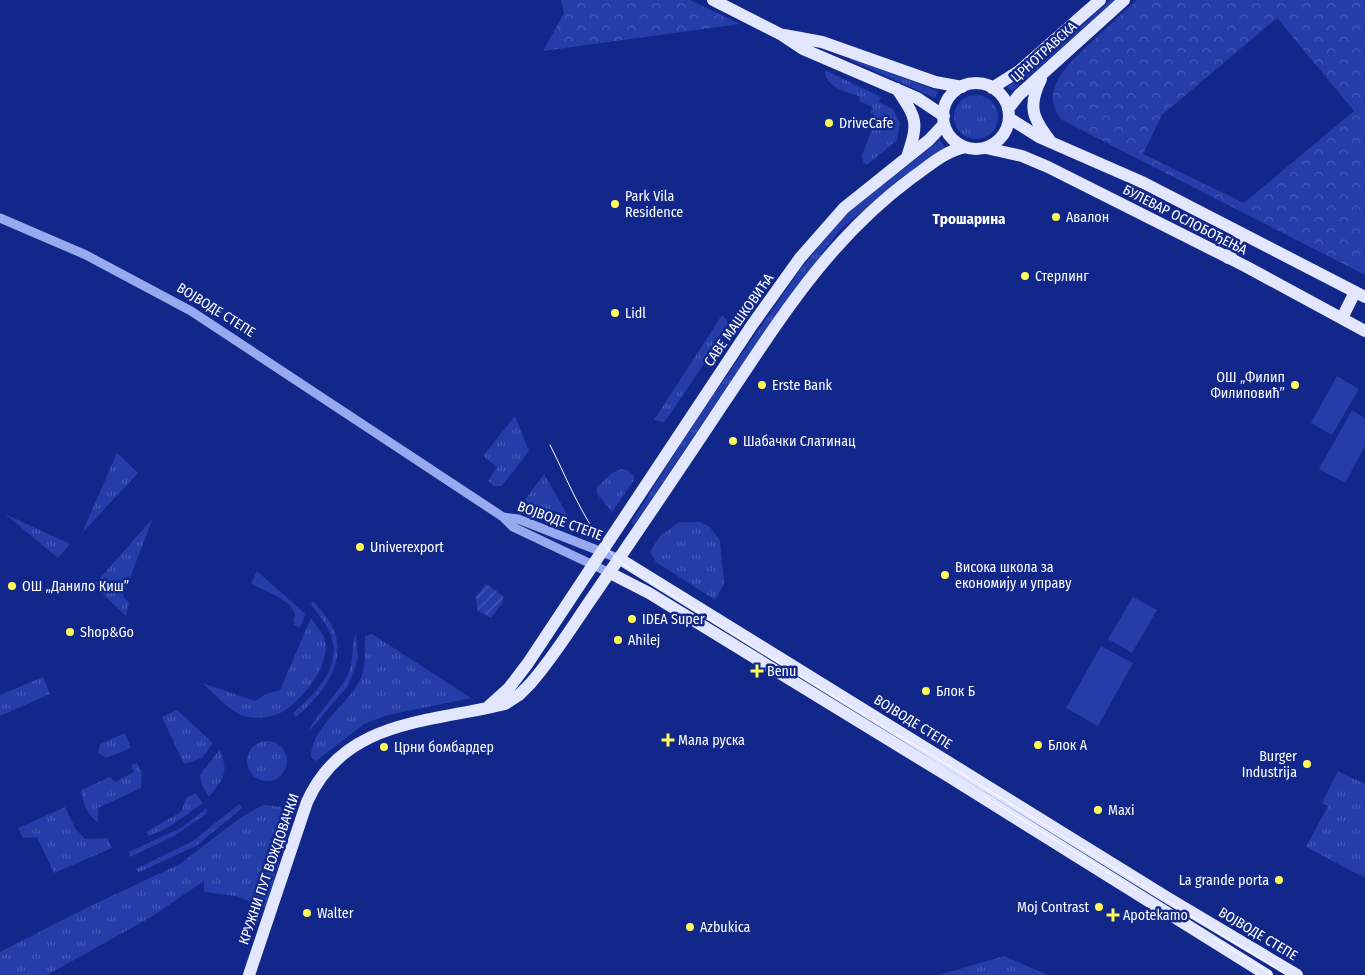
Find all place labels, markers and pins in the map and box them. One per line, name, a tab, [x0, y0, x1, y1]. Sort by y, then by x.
place label: DriveCafe	[839, 115, 894, 132]
marker: DriveCafe	[823, 117, 835, 129]
place label: Park Vila Residence	[625, 188, 683, 221]
marker: Park Vila Residence	[609, 198, 621, 210]
place label: Авалон	[1066, 209, 1109, 226]
marker: Авалон	[1050, 211, 1062, 223]
place label: Стерлинг	[1035, 268, 1089, 285]
marker: Стерлинг	[1019, 270, 1031, 282]
place label: Lidl	[625, 305, 646, 322]
marker: Lidl	[609, 307, 621, 319]
place label: ОШ „Филип Филиповић”	[1210, 369, 1285, 402]
place label: Erste Bank	[772, 377, 833, 394]
marker: Erste Bank	[756, 379, 768, 391]
marker: ОШ „Филип Филиповић”	[1289, 379, 1301, 391]
place label: Шабачки Слатинац	[743, 433, 856, 450]
marker: Шабачки Слатинац	[727, 435, 739, 447]
place label: Univerexport	[370, 539, 444, 556]
marker: Univerexport	[354, 541, 366, 553]
place label: Висока школа за економију и управу	[955, 559, 1072, 592]
marker: Висока школа за економију и управу	[939, 569, 951, 581]
place label: ОШ „Данило Киш”	[22, 578, 129, 595]
marker: ОШ „Данило Киш”	[6, 580, 18, 592]
place label: IDEA Super	[642, 611, 705, 628]
marker: IDEA Super	[626, 613, 638, 625]
place label: Shop&Go	[80, 624, 134, 641]
marker: Shop&Go	[64, 626, 76, 638]
place label: Ahilej	[628, 632, 660, 649]
marker: Ahilej	[612, 634, 624, 646]
place label: Benu	[767, 663, 796, 680]
marker: Benu	[751, 665, 763, 677]
place label: Блок Б	[936, 683, 975, 700]
marker: Блок Б	[920, 685, 932, 697]
place label: Мала руска	[678, 732, 745, 749]
marker: Мала руска	[662, 734, 674, 746]
place label: Блок А	[1048, 737, 1088, 754]
place label: Црни бомбардер	[394, 739, 494, 756]
marker: Блок А	[1032, 739, 1044, 751]
marker: Црни бомбардер	[378, 741, 390, 753]
place label: Burger Industrija	[1242, 748, 1297, 781]
marker: Burger Industrija	[1301, 758, 1313, 770]
place label: Maxi	[1108, 802, 1134, 819]
marker: Maxi	[1092, 804, 1104, 816]
place label: La grande porta	[1179, 872, 1269, 889]
marker: La grande porta	[1273, 874, 1285, 886]
place label: Moj Contrast	[1017, 899, 1089, 916]
marker: Moj Contrast	[1093, 901, 1105, 913]
place label: Walter	[317, 905, 354, 922]
marker: Walter	[301, 907, 313, 919]
place label: Apotekamo	[1123, 907, 1188, 924]
marker: Apotekamo	[1107, 909, 1119, 921]
place label: Azbukica	[700, 919, 751, 936]
marker: Azbukica	[684, 921, 696, 933]

